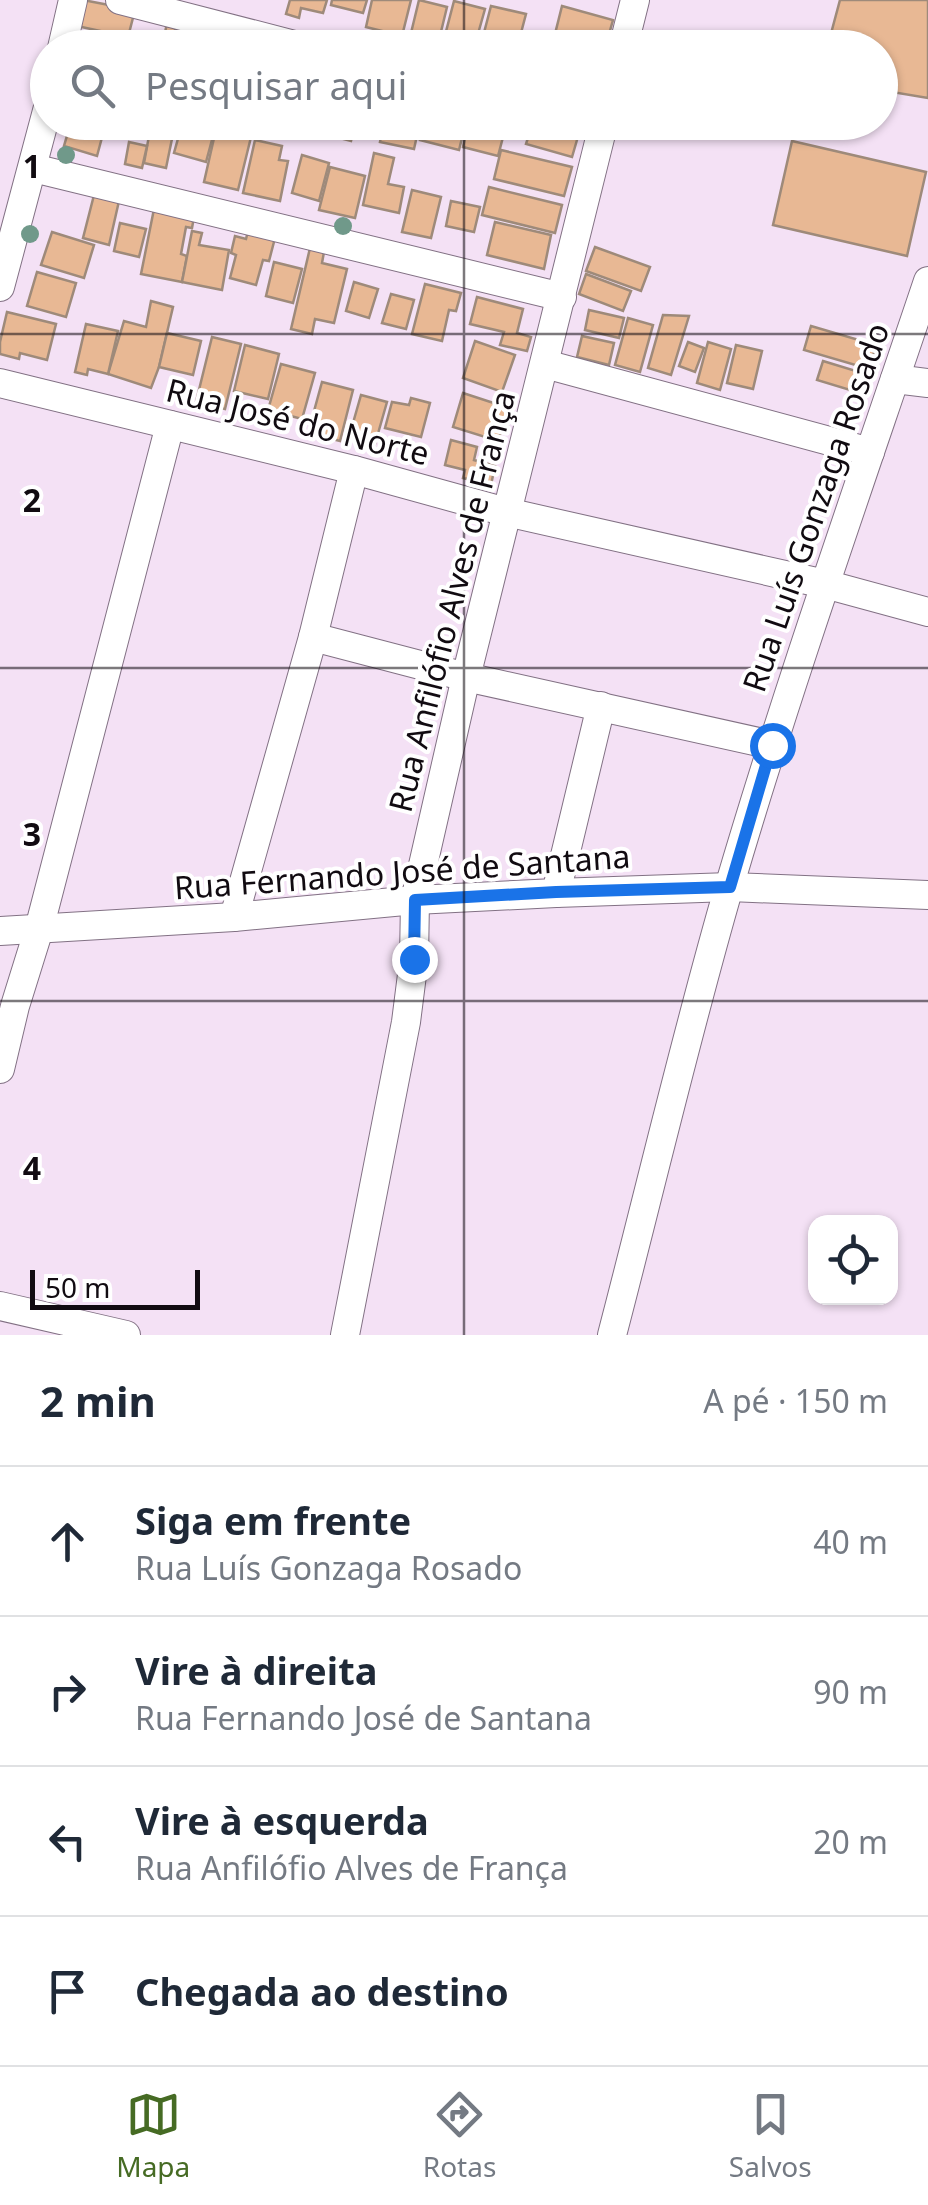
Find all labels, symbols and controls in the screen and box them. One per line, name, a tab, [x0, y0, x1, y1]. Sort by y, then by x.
search box	[30, 30, 898, 140]
icon: search	[65, 58, 120, 113]
text: Pesquisar aqui	[145, 59, 407, 111]
text: 1	[23, 144, 41, 187]
street label: Rua Luís Gonzaga Rosado	[732, 317, 898, 697]
street label: Rua José do Norte	[162, 368, 434, 474]
street label: Rua Anfilófio Alves de França	[378, 386, 524, 816]
text: 2	[23, 478, 41, 521]
route start	[750, 723, 796, 769]
text: 3	[23, 812, 41, 855]
street label: Rua Fernando José de Santana	[173, 834, 631, 908]
route end	[392, 937, 438, 983]
text: 4	[23, 1146, 41, 1189]
map controls	[808, 1215, 898, 1305]
button: locate	[808, 1215, 898, 1305]
scale bar	[30, 1265, 200, 1310]
text: 50 m	[45, 1268, 111, 1306]
text: 2 min	[40, 1372, 156, 1429]
text: A pé · 150 m	[703, 1379, 888, 1422]
text: Siga em frente	[135, 1494, 411, 1546]
icon: ahead	[40, 1514, 95, 1569]
text: 40 m	[813, 1520, 888, 1563]
text: Rua Luís Gonzaga Rosado	[135, 1546, 522, 1589]
text: Vire à direita	[135, 1644, 377, 1696]
icon: right	[40, 1664, 95, 1719]
text: 90 m	[813, 1670, 888, 1713]
text: Rua Fernando José de Santana	[135, 1696, 592, 1739]
text: Vire à esquerda	[135, 1794, 429, 1846]
icon: left	[40, 1814, 95, 1869]
text: 20 m	[813, 1820, 888, 1863]
text: Rua Anfilófio Alves de França	[135, 1846, 568, 1889]
icon: arrive	[40, 1964, 95, 2019]
text: Chegada ao destino	[135, 1965, 509, 2017]
tab: Mapa	[116, 2087, 190, 2185]
tab: Rotas	[423, 2087, 496, 2185]
tab: Salvos	[729, 2087, 812, 2185]

